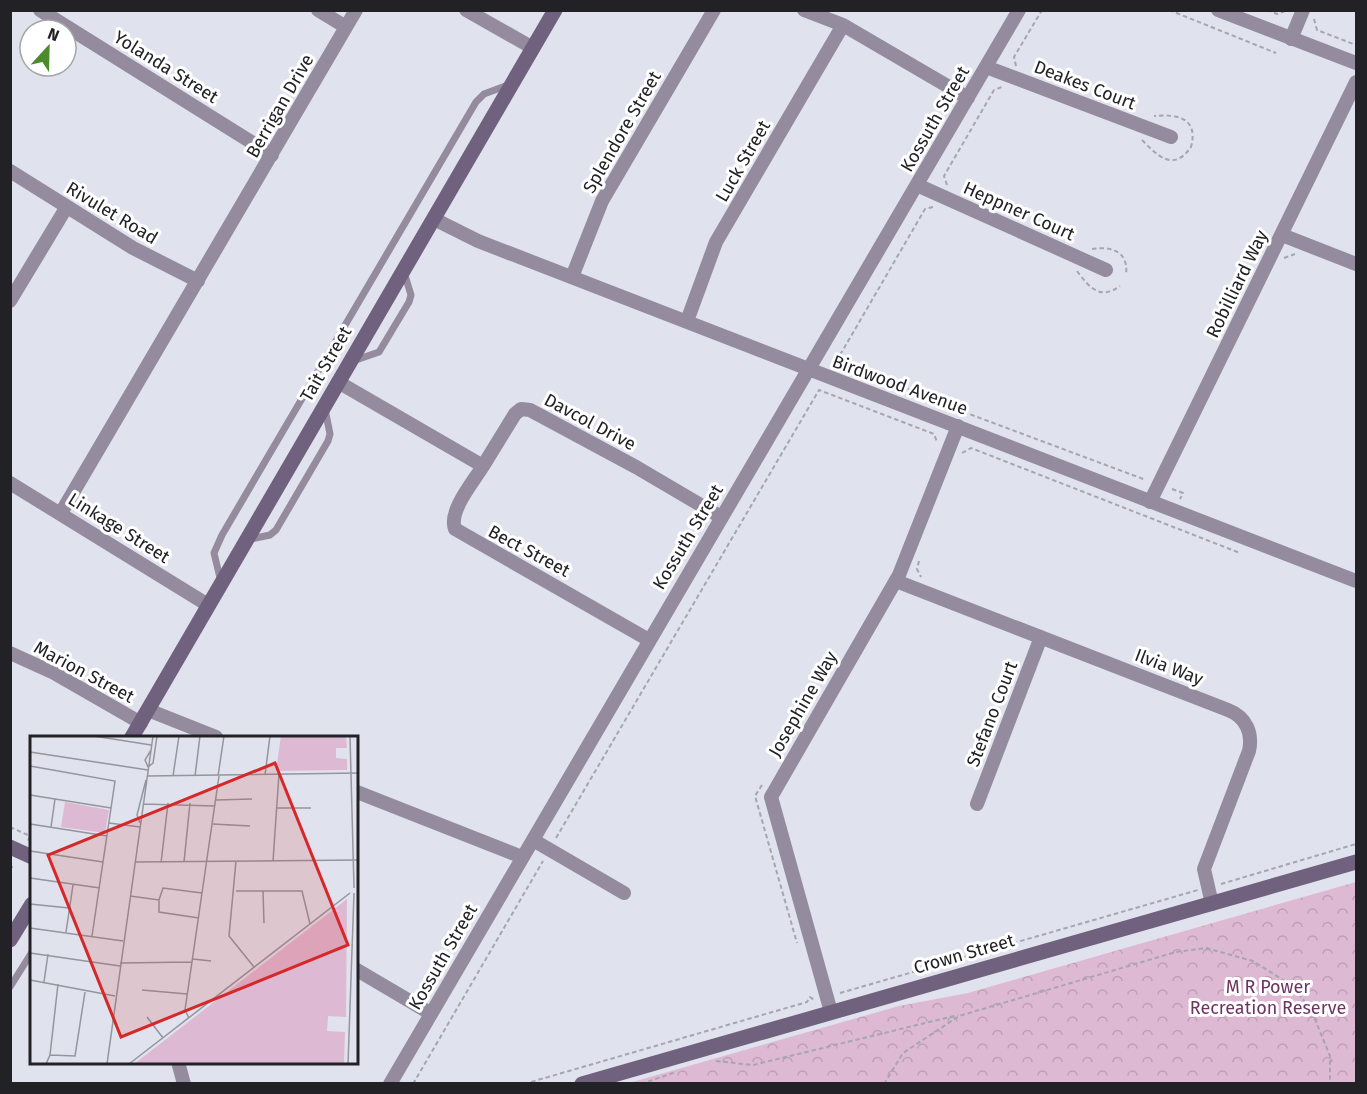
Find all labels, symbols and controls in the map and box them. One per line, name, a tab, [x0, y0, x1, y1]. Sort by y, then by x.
north arrow	[18, 18, 78, 78]
text: N	[45, 24, 62, 45]
street label: Yolanda Street	[110, 26, 223, 108]
street label: Berrigan Drive	[241, 50, 319, 162]
street label: Deakes Court	[1031, 56, 1139, 115]
street label: Kossuth Street	[896, 62, 974, 176]
street label: Splendore Street	[578, 67, 666, 197]
street label: Luck Street	[711, 116, 775, 206]
street label: Rivulet Road	[62, 177, 162, 249]
street label: Heppner Court	[960, 177, 1079, 246]
street label: Robilliard Way	[1201, 226, 1273, 341]
street label: Tait Street	[296, 322, 357, 406]
street label: Birdwood Avenue	[829, 350, 971, 420]
street label: Davcol Drive	[540, 389, 640, 455]
street label: Kossuth Street	[648, 480, 728, 594]
street label: Linkage Street	[64, 488, 174, 568]
street label: Bect Street	[484, 520, 574, 582]
street label: Marion Street	[30, 636, 138, 708]
street label: Ilvia Way	[1132, 644, 1206, 690]
street label: Josephine Way	[764, 647, 842, 761]
street label: Stefano Court	[962, 658, 1022, 770]
inset map	[30, 736, 358, 1064]
street label: Kossuth Street	[404, 900, 482, 1014]
street label: Crown Street	[911, 929, 1017, 979]
park label: M R Power Recreation Reserve	[1190, 976, 1346, 1019]

